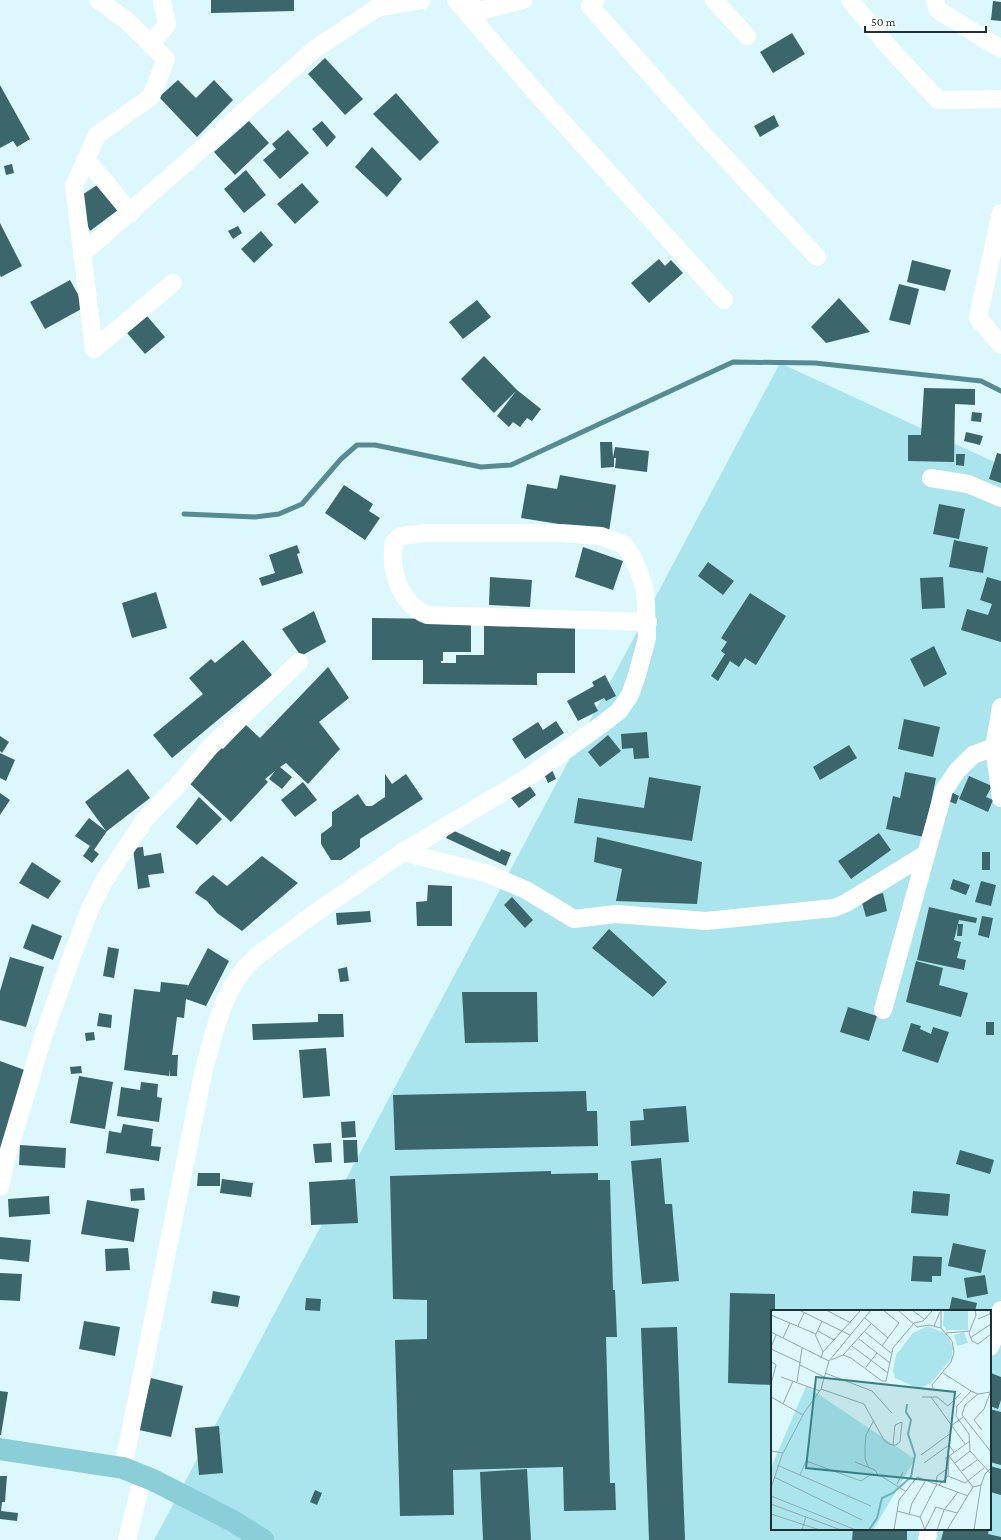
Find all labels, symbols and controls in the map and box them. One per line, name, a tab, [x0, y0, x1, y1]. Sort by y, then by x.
scale bar	[865, 8, 986, 34]
text: 50 m	[871, 15, 896, 29]
inset map	[771, 1310, 991, 1530]

